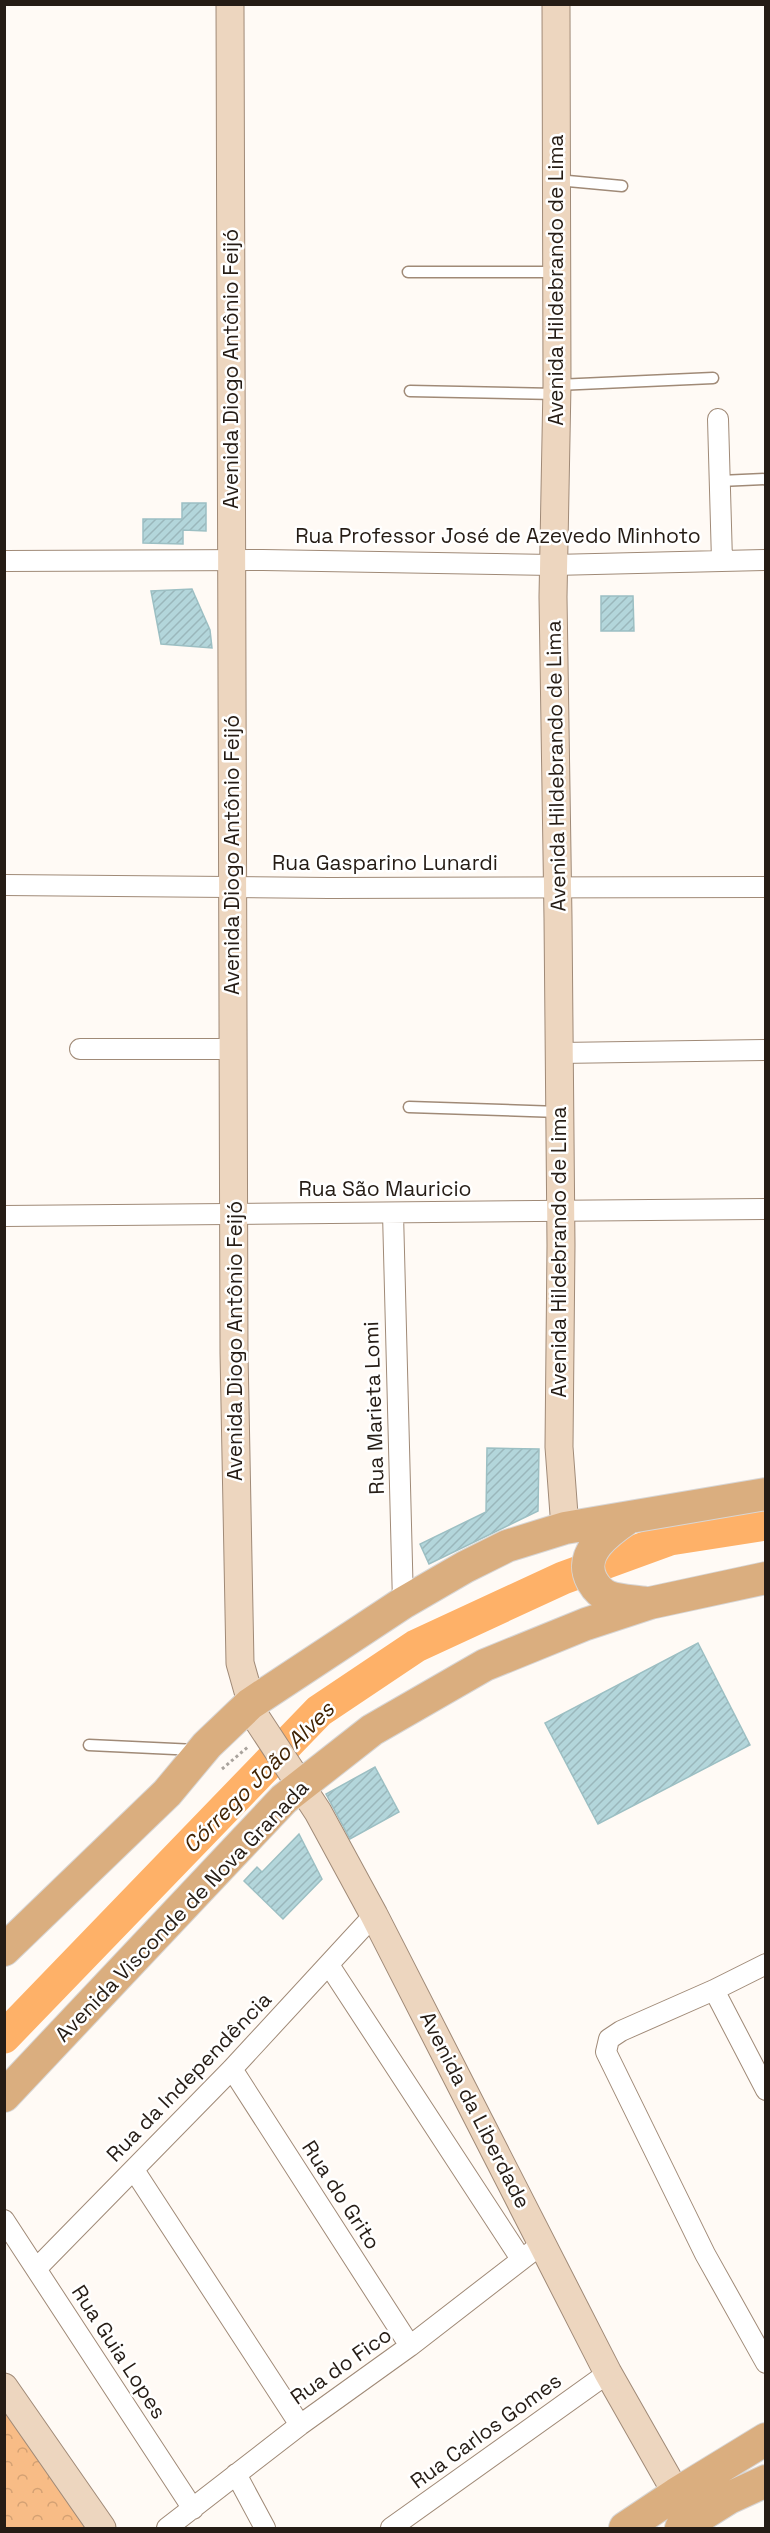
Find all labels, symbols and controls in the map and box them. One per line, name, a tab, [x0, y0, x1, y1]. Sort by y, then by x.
street label: Avenida Hildebrando de Lima	[542, 134, 569, 426]
street label: Avenida Diogo Antônio Feijó	[217, 229, 244, 509]
street label: Rua Professor José de Azevedo Minhoto	[295, 522, 701, 549]
street label: Avenida Hildebrando de Lima	[539, 620, 572, 912]
street label: Avenida Diogo Antônio Feijó	[218, 715, 245, 995]
street label: Rua Gasparino Lunardi	[272, 849, 498, 876]
street label: Avenida Hildebrando de Lima	[545, 1106, 572, 1398]
street label: Rua São Mauricio	[298, 1175, 472, 1202]
street label: Avenida Diogo Antônio Feijó	[221, 1201, 248, 1481]
street label: Rua Marieta Lomi	[357, 1321, 390, 1495]
water label: Córrego João Alves	[176, 1694, 341, 1859]
street label: Avenida Visconde de Nova Granada	[49, 1774, 314, 2047]
street label: Rua da Independência	[100, 1986, 277, 2167]
street label: Avenida da Liberdade	[414, 2007, 537, 2213]
street label: Rua do Grito	[296, 2135, 387, 2254]
street label: Rua Guia Lopes	[66, 2280, 173, 2424]
street label: Rua do Fico	[285, 2321, 397, 2410]
street label: Rua Carlos Gomes	[405, 2367, 566, 2494]

